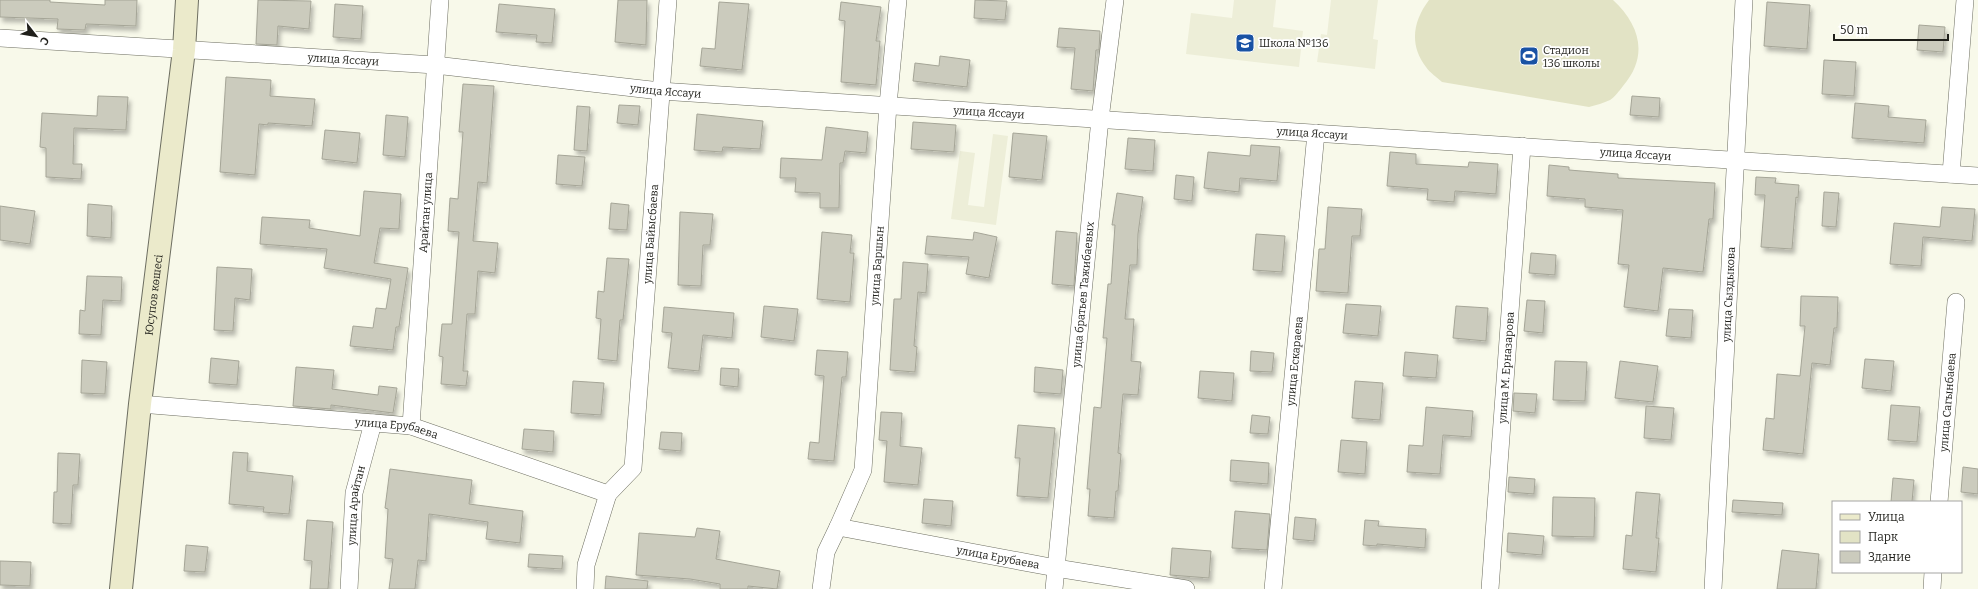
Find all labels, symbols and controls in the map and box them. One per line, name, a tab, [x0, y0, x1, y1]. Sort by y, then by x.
north arrow	[16, 16, 56, 56]
scale bar	[1834, 16, 1948, 42]
text: 50 m	[1840, 23, 1869, 37]
school or university icon: Школа №136	[1234, 32, 1256, 54]
text: С	[37, 35, 52, 47]
place label: Школа №136	[1259, 37, 1328, 50]
place label: Стадион 136 школы	[1543, 44, 1600, 70]
sports icon: Стадион 136 школы	[1518, 45, 1540, 67]
street label: улица Яссауи	[306, 51, 379, 69]
street label: улица Яссауи	[628, 81, 702, 101]
street label: улица Яссауи	[952, 104, 1025, 121]
street label: улица Яссауи	[1275, 125, 1348, 142]
street label: улица Яссауи	[1599, 146, 1672, 163]
street label: Арайтан улица	[417, 172, 435, 253]
street label: улица Байысбаева	[641, 184, 661, 285]
street label: улица братьев Тажибаевых	[1070, 221, 1097, 369]
street label: улица Баршын	[868, 226, 887, 307]
street label: улица Сыздыкова	[1720, 246, 1738, 343]
street label: Юсупов көшесі	[143, 253, 166, 336]
street label: улица М. Ерназарова	[1496, 311, 1517, 425]
street label: улица Ескараева	[1284, 316, 1306, 407]
street label: улица Сагынбаева	[1937, 352, 1959, 454]
street label: улица Ерубаева	[354, 415, 440, 442]
street label: улица Арайтан	[345, 464, 368, 547]
legend	[1832, 501, 1962, 573]
text: Улица	[1868, 510, 1905, 524]
text: Парк	[1868, 530, 1898, 544]
street label: улица Ерубаева	[954, 543, 1041, 572]
text: Здание	[1868, 550, 1911, 564]

